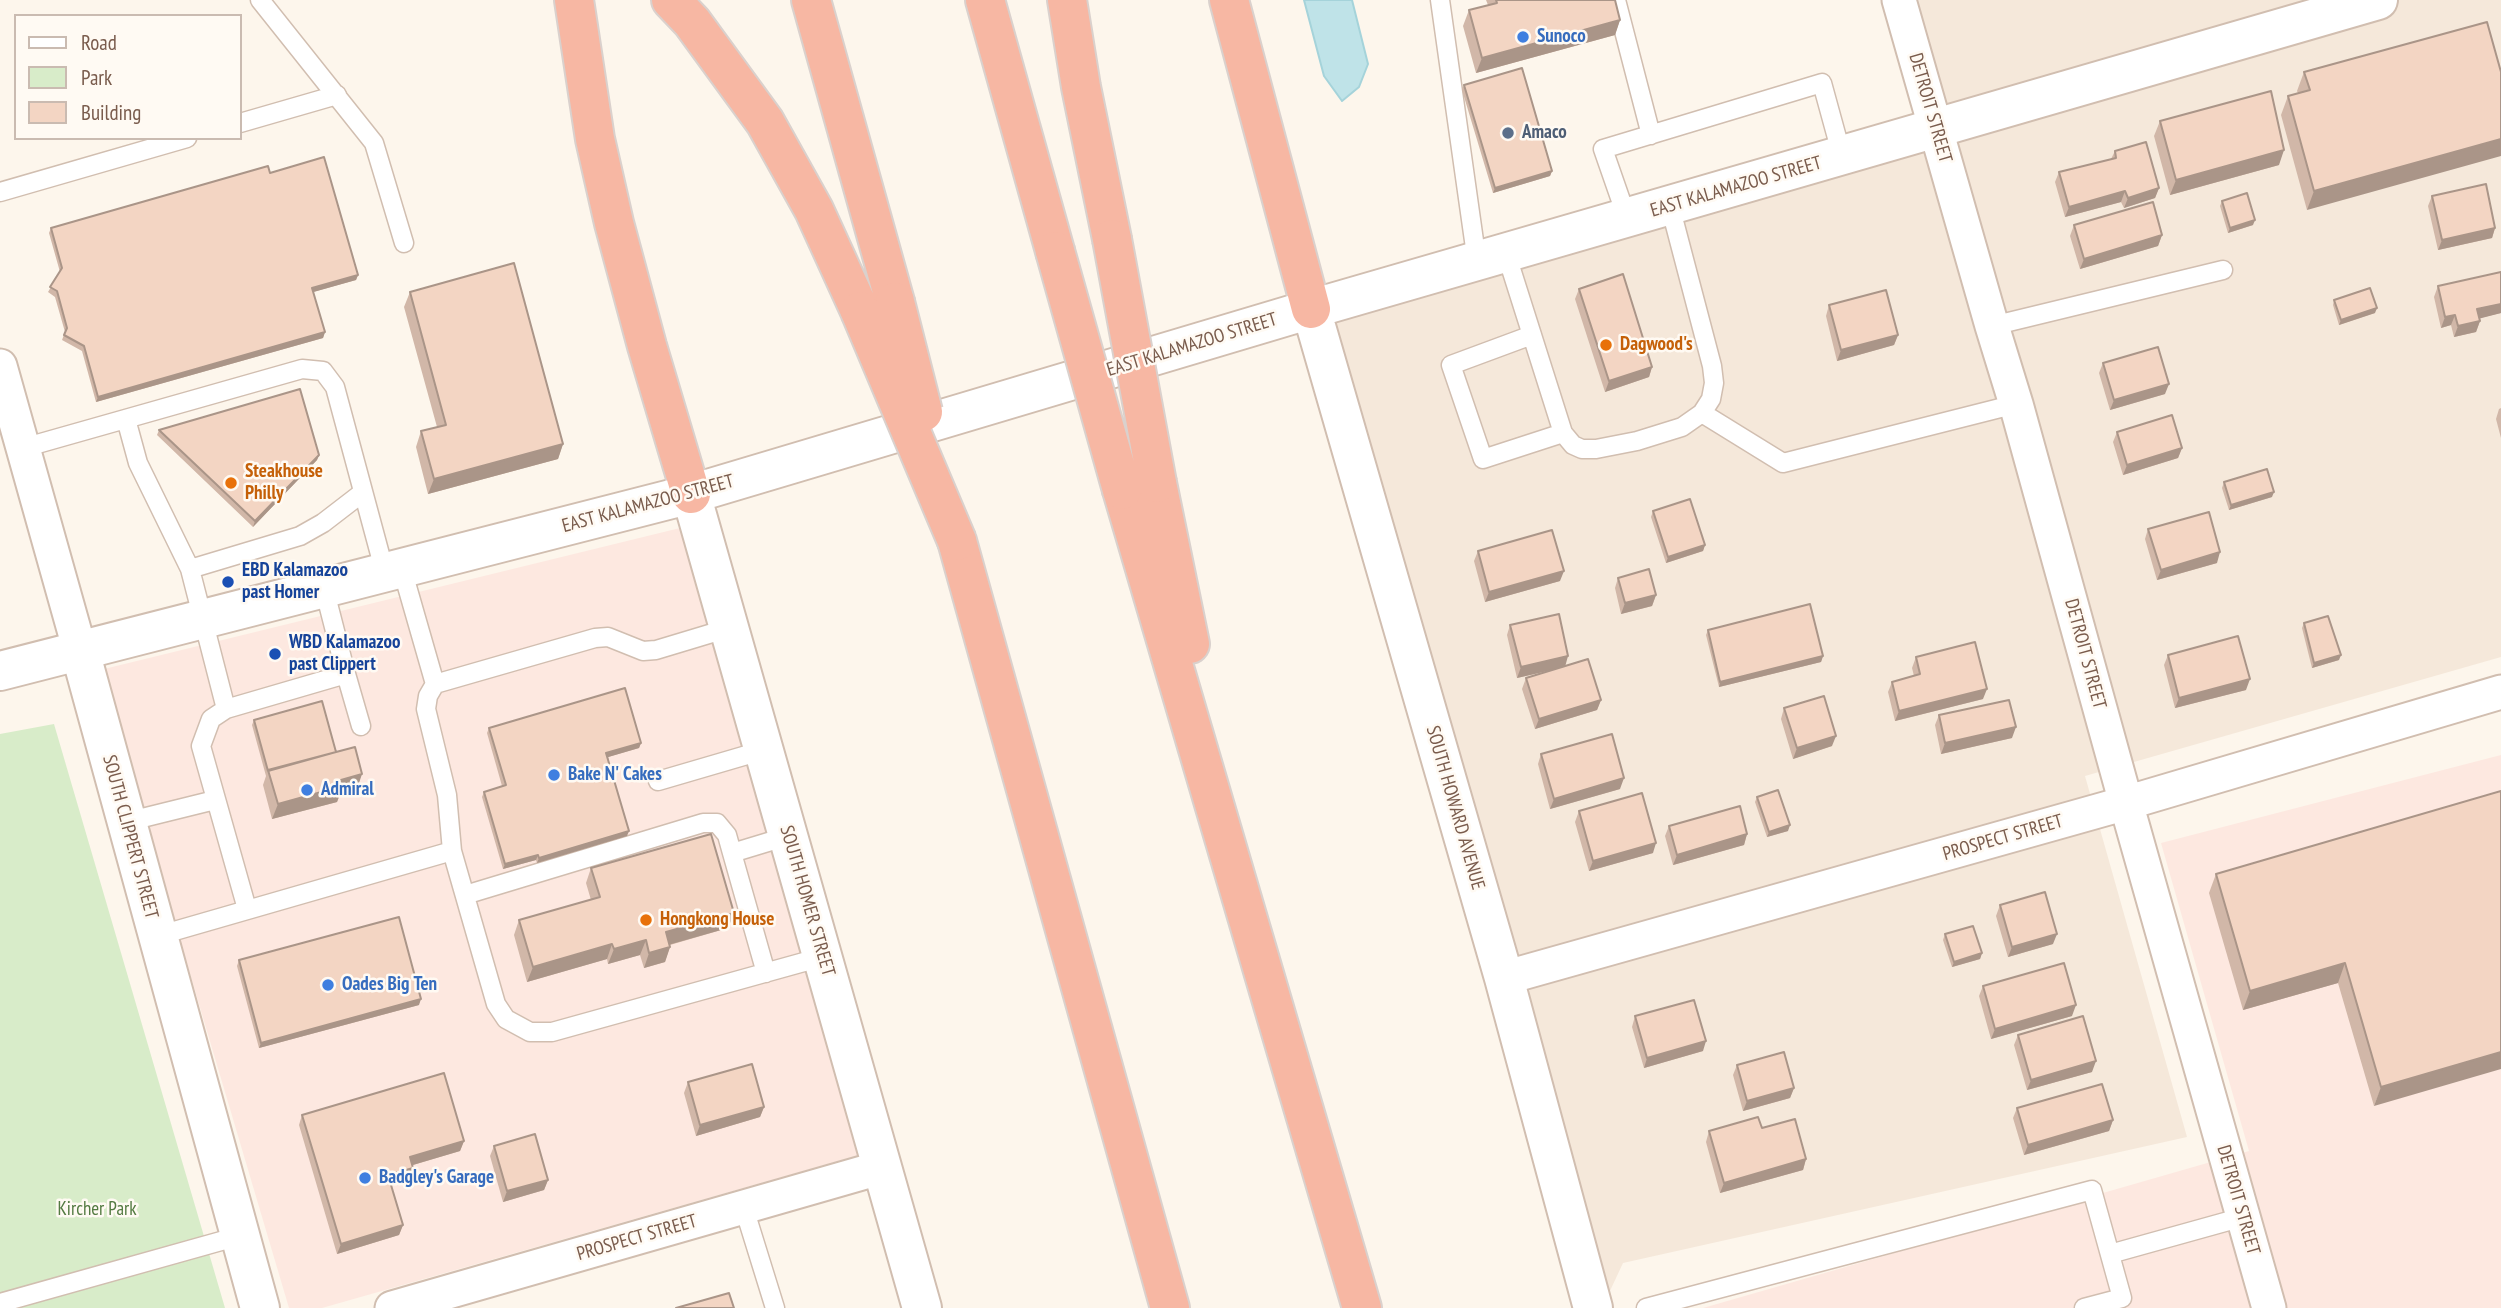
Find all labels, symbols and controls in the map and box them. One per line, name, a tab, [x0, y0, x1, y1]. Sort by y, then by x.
legend	[14, 14, 242, 140]
place label: Sunoco	[1537, 26, 1586, 48]
text: Road	[81, 29, 117, 56]
marker: Sunoco	[1515, 29, 1531, 45]
street label: DETROIT STREET	[1903, 50, 1957, 166]
text: Park	[81, 64, 112, 91]
text: Building	[81, 99, 141, 126]
place label: Amaco	[1522, 122, 1567, 144]
marker: Amaco	[1500, 125, 1516, 141]
street label: EAST KALAMAZOO STREET	[1648, 152, 1824, 222]
street label: EAST KALAMAZOO STREET	[1104, 308, 1280, 382]
place label: Dagwood's	[1620, 334, 1693, 356]
marker: Dagwood's	[1598, 337, 1614, 353]
place label: Steakhouse Philly	[245, 461, 323, 505]
street label: EAST KALAMAZOO STREET	[560, 470, 736, 538]
marker: Steakhouse Philly	[223, 475, 239, 491]
place label: EBD Kalamazoo past Homer	[242, 560, 348, 604]
marker: EBD Kalamazoo past Homer	[220, 574, 236, 590]
street label: DETROIT STREET	[2059, 596, 2111, 712]
place label: WBD Kalamazoo past Clippert	[289, 632, 400, 676]
marker: WBD Kalamazoo past Clippert	[267, 646, 283, 662]
street label: SOUTH HOWARD AVENUE	[1421, 723, 1489, 893]
street label: SOUTH CLIPPERT STREET	[97, 753, 163, 921]
place label: Bake N' Cakes	[568, 764, 662, 786]
marker: Bake N' Cakes	[546, 767, 562, 783]
place label: Admiral	[321, 779, 374, 801]
marker: Admiral	[299, 782, 315, 798]
street label: PROSPECT STREET	[1940, 810, 2066, 866]
street label: SOUTH HOMER STREET	[775, 823, 839, 979]
place label: Hongkong House	[660, 909, 774, 931]
marker: Hongkong House	[638, 912, 654, 928]
place label: Oades Big Ten	[342, 974, 437, 996]
marker: Oades Big Ten	[320, 977, 336, 993]
street label: DETROIT STREET	[2211, 1142, 2265, 1258]
place label: Badgley's Garage	[379, 1167, 494, 1189]
marker: Badgley's Garage	[357, 1170, 373, 1186]
park label: Kircher Park	[57, 1199, 137, 1221]
street label: PROSPECT STREET	[574, 1210, 700, 1266]

